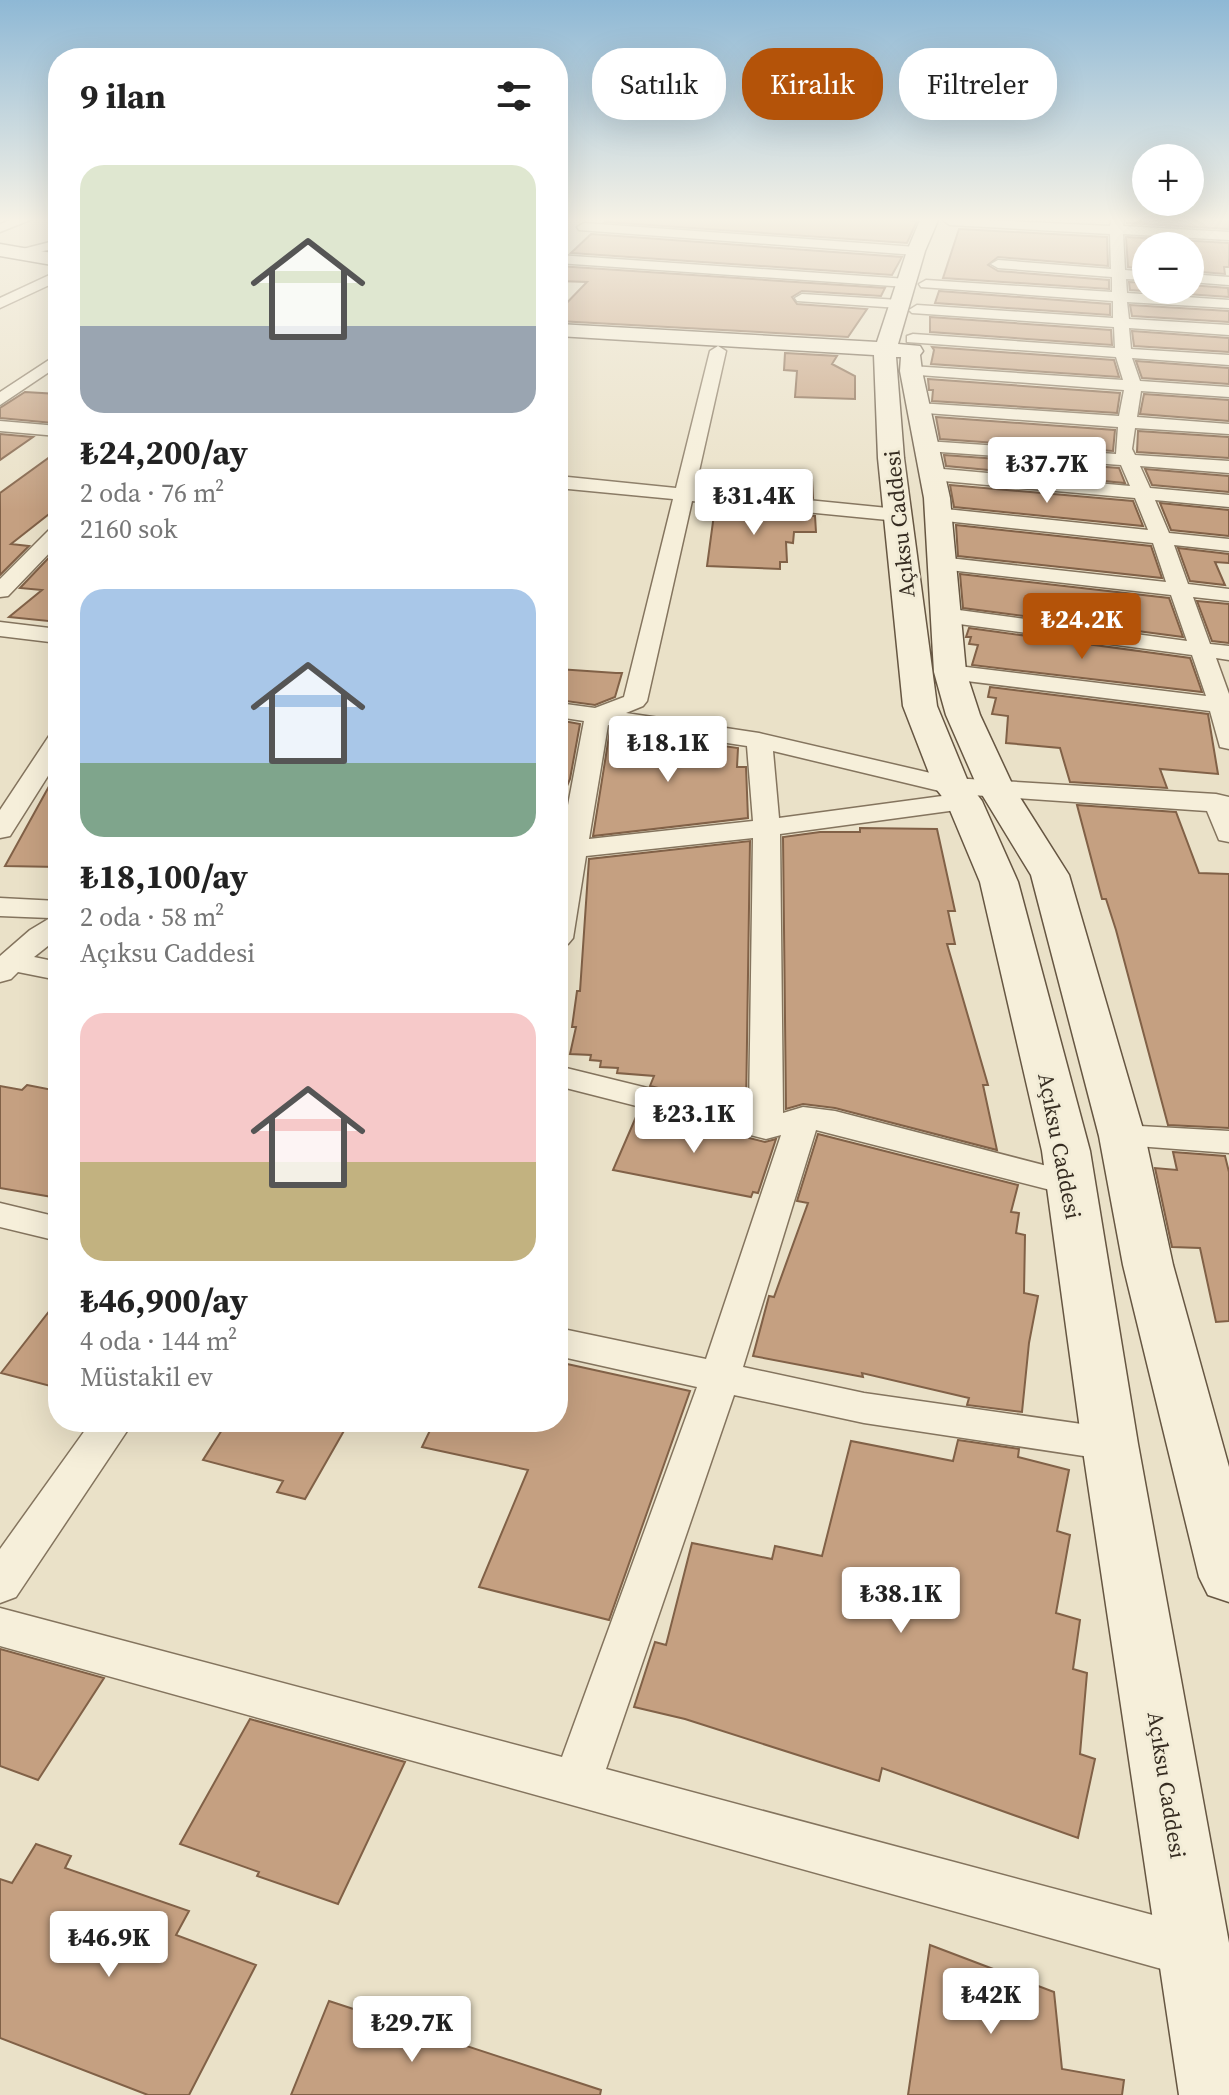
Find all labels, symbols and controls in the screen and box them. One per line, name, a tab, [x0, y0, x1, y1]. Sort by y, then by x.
chip: Satılık	[592, 48, 726, 120]
chip: Kiralık	[742, 48, 883, 120]
chip: Filtreler	[899, 48, 1057, 120]
text: 9 ilan	[80, 73, 166, 119]
icon: filters	[492, 74, 536, 118]
map controls	[1132, 144, 1204, 304]
button: +	[1132, 144, 1204, 216]
icon: home	[236, 217, 380, 361]
button: −	[1132, 232, 1204, 304]
text: ₺24,200/ay	[80, 429, 248, 475]
pin: ₺37.7K	[982, 437, 1112, 505]
text: ₺37.7K	[1006, 445, 1088, 481]
street label: Açıksu Caddesi	[876, 449, 922, 599]
pin: ₺31.4K	[689, 469, 819, 537]
text: 2 oda · 76 m²	[80, 475, 224, 511]
text: ₺31.4K	[713, 477, 795, 513]
text: 2160 sok	[80, 511, 178, 547]
pin: ₺24.2K	[1017, 593, 1147, 661]
text: ₺24.2K	[1041, 601, 1123, 637]
icon: home	[236, 641, 380, 785]
pin: ₺18.1K	[603, 716, 733, 784]
text: ₺18.1K	[627, 724, 709, 760]
text: ₺18,100/ay	[80, 853, 248, 899]
text: 2 oda · 58 m²	[80, 899, 224, 935]
text: Açıksu Caddesi	[80, 935, 255, 971]
icon: home	[236, 1065, 380, 1209]
street label: Açıksu Caddesi	[1031, 1070, 1089, 1222]
pin: ₺23.1K	[629, 1087, 759, 1155]
text: ₺23.1K	[653, 1095, 735, 1131]
text: ₺46,900/ay	[80, 1277, 248, 1323]
text: 4 oda · 144 m²	[80, 1323, 237, 1359]
text: Müstakil ev	[80, 1359, 213, 1395]
pin: ₺38.1K	[836, 1567, 966, 1635]
text: ₺38.1K	[860, 1575, 942, 1611]
street label: Açıksu Caddesi	[1141, 1709, 1193, 1861]
pin: ₺46.9K	[44, 1911, 174, 1979]
text: ₺46.9K	[68, 1919, 150, 1955]
pin: ₺42K	[944, 1968, 1038, 2036]
text: ₺42K	[961, 1976, 1021, 2012]
pin: ₺29.7K	[347, 1996, 477, 2064]
text: ₺29.7K	[371, 2004, 453, 2040]

